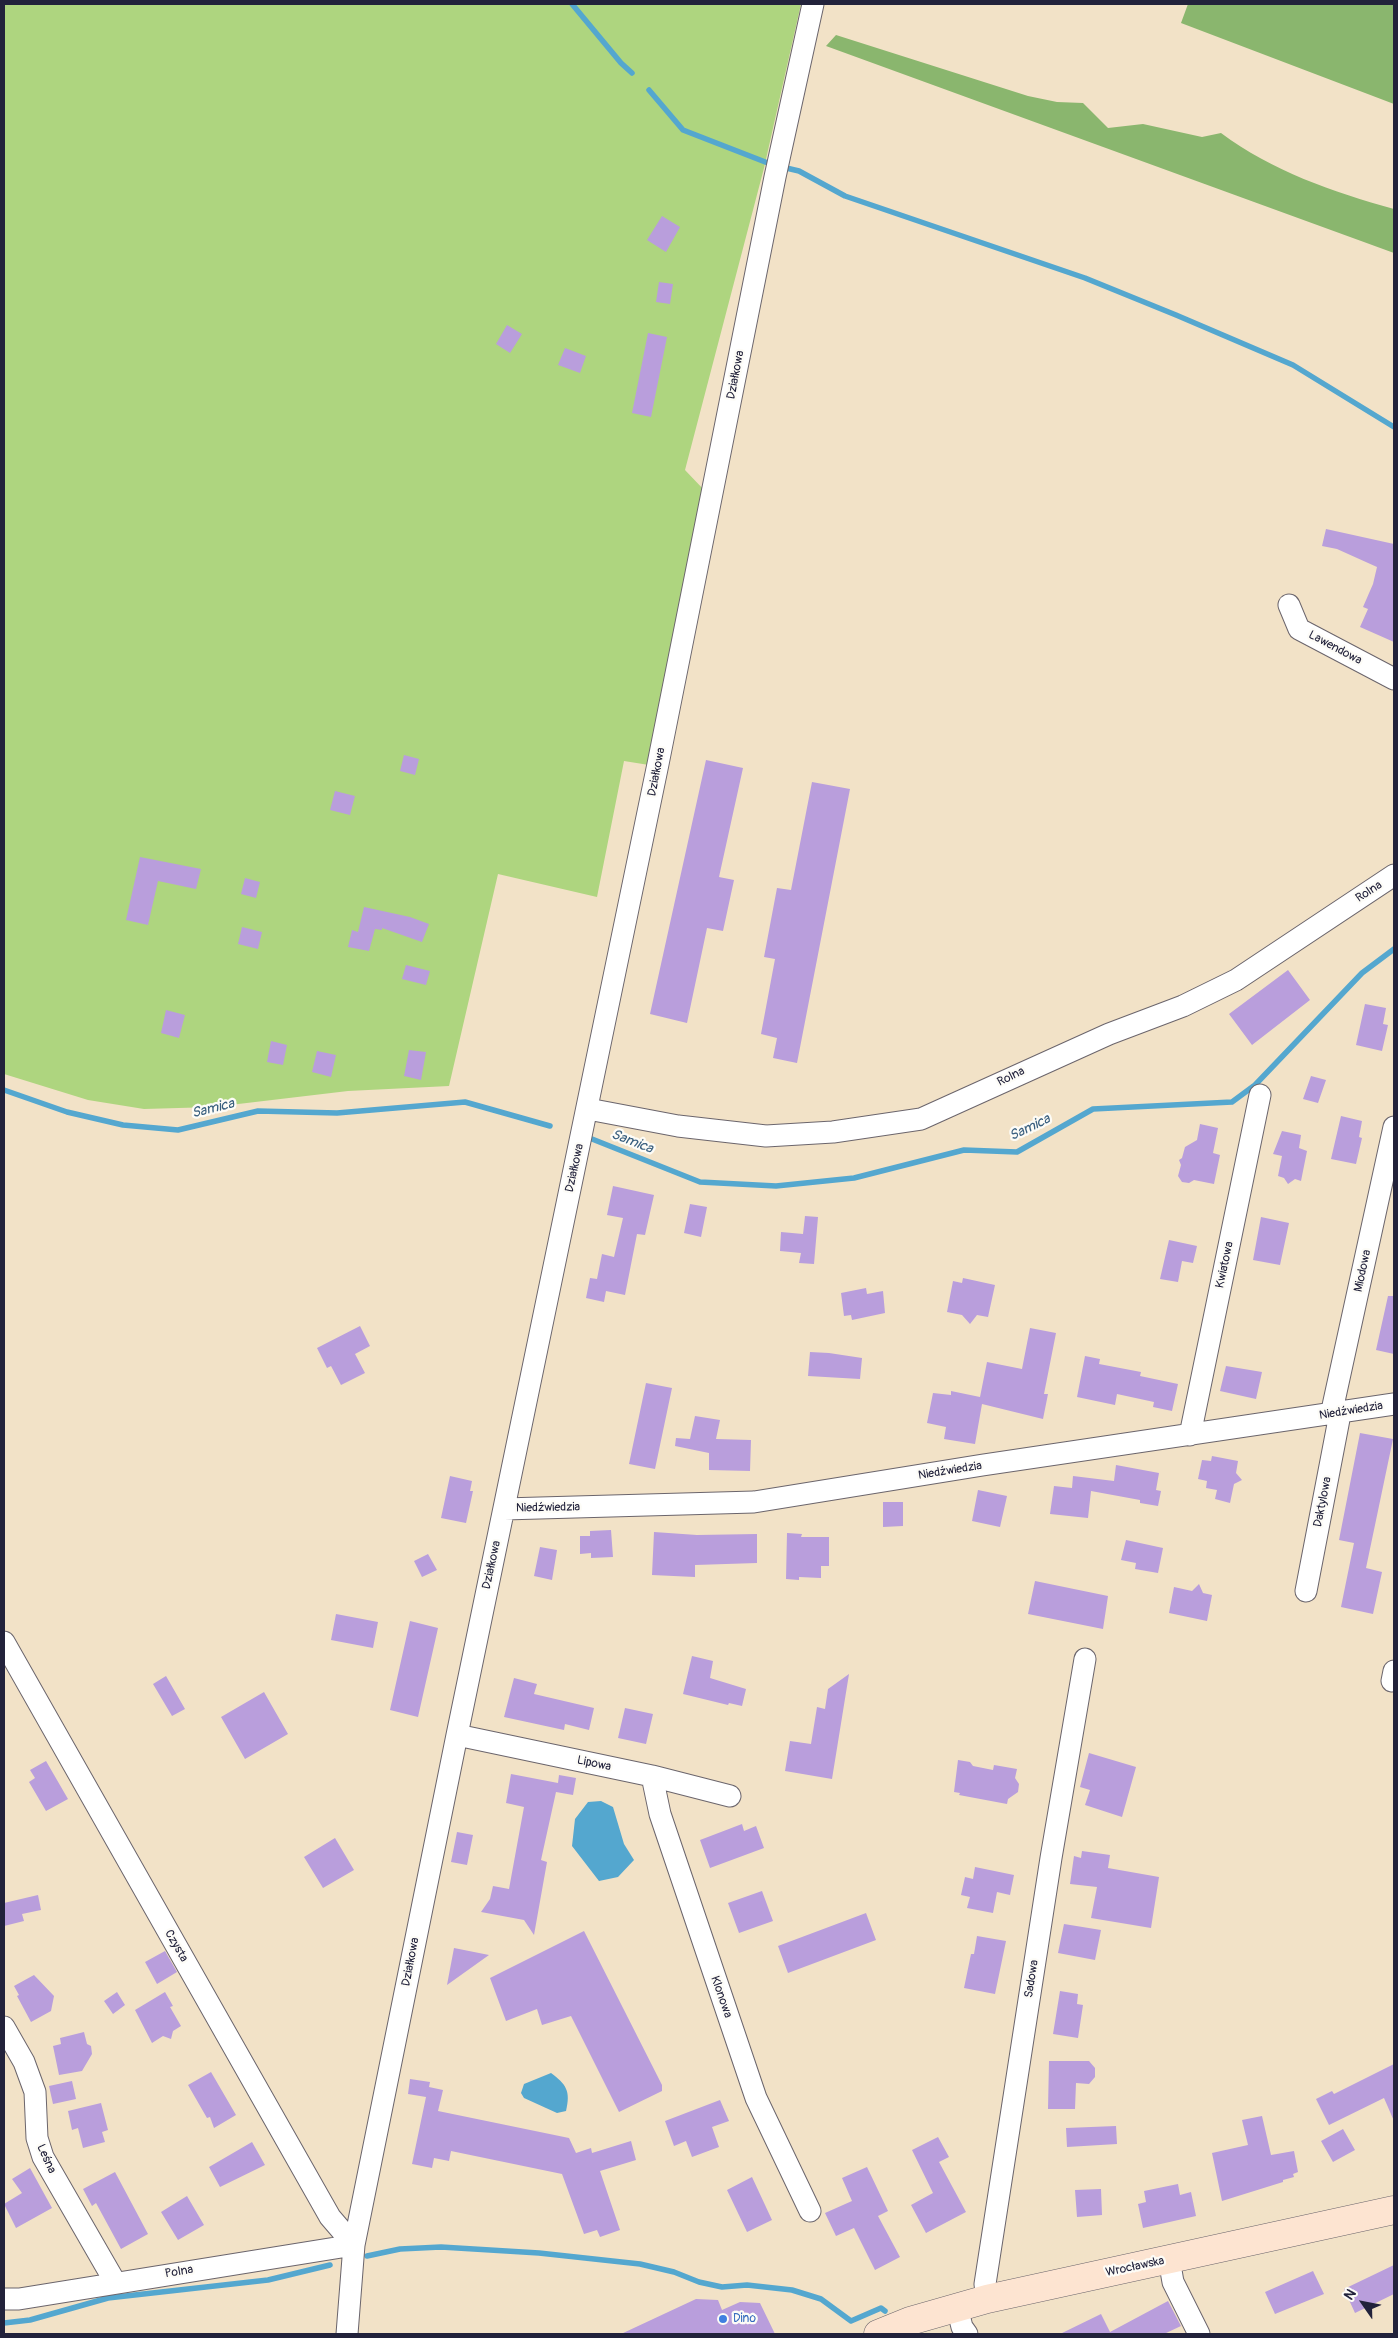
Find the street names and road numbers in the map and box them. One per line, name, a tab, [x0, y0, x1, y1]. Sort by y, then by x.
street label: Działkowa	[724, 349, 748, 401]
street label: Lawendowa	[1306, 628, 1364, 668]
street label: Działkowa	[645, 746, 669, 798]
street label: Rolna	[1353, 878, 1385, 906]
street label: Rolna	[995, 1064, 1027, 1090]
street label: Działkowa	[563, 1142, 587, 1194]
street label: Kwiatowa	[1213, 1240, 1237, 1290]
street label: Miodowa	[1352, 1249, 1374, 1293]
street label: Niedźwiedzia	[1318, 1399, 1384, 1423]
street label: Niedźwiedzia	[917, 1459, 983, 1483]
street label: Daktylowa	[1311, 1476, 1335, 1528]
street label: Niedźwiedzia	[516, 1500, 580, 1516]
street label: Działkowa	[480, 1539, 504, 1591]
street label: Lipowa	[576, 1753, 612, 1775]
street label: Czysta	[161, 1927, 191, 1965]
street label: Działkowa	[399, 1936, 423, 1988]
street label: Sadowa	[1022, 1959, 1042, 1999]
street label: Klonowa	[707, 1974, 735, 2020]
street label: Leśna	[33, 2142, 59, 2176]
street label: Wrocławska	[1104, 2254, 1166, 2280]
street label: Polna	[164, 2263, 194, 2281]

